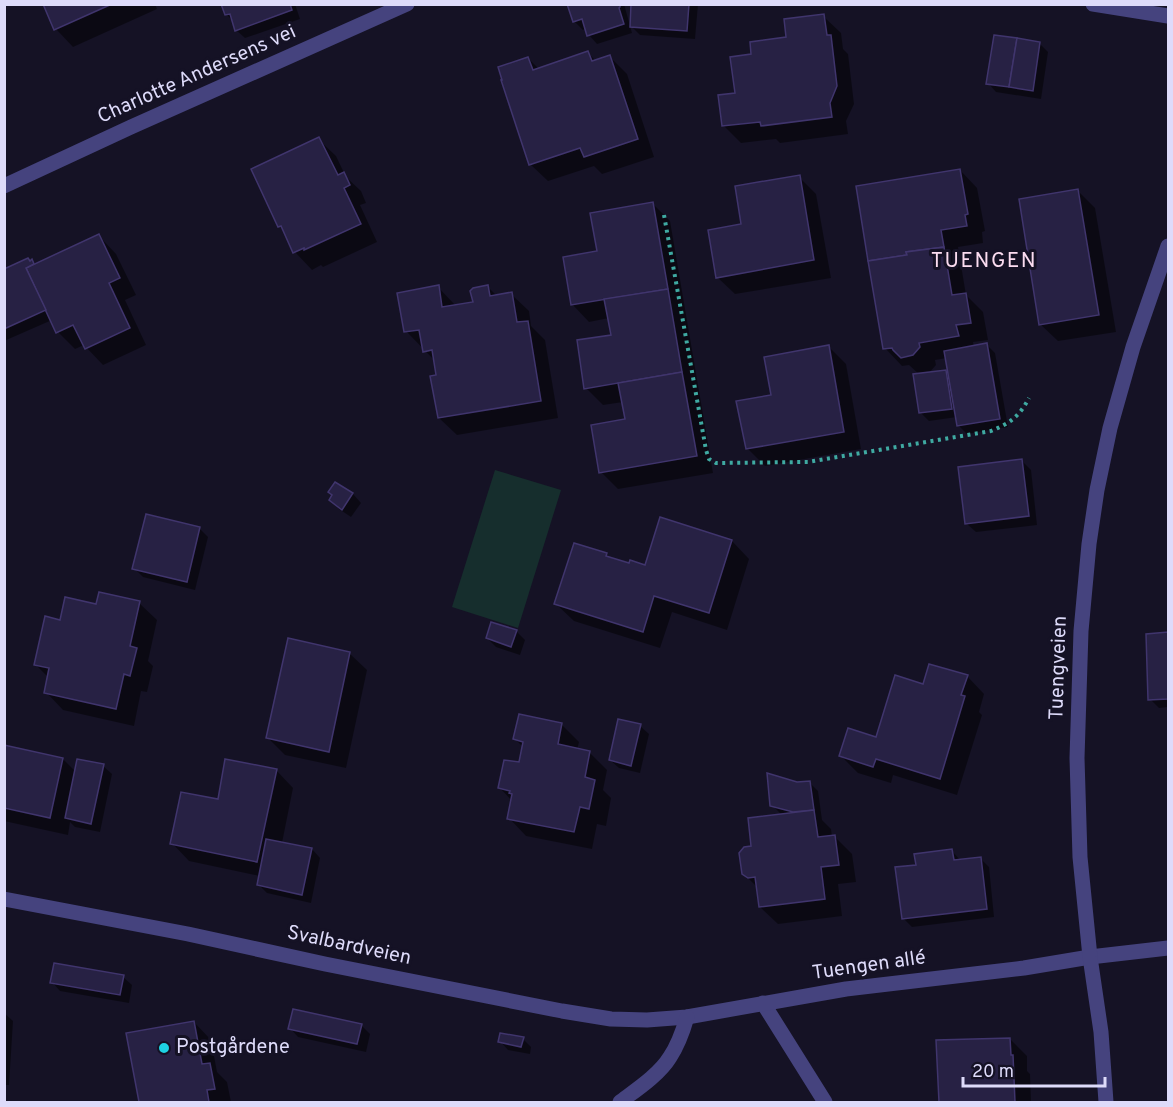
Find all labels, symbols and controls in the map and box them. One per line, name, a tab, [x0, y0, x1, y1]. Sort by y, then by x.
street label: Charlotte Andersens vei	[94, 19, 300, 131]
district label: TUENGEN	[931, 248, 1037, 275]
street label: Tuengveien	[1044, 615, 1074, 721]
street label: Svalbardveien	[285, 920, 413, 972]
street label: Tuengen allé	[811, 945, 927, 987]
place label: Postgårdene	[176, 1035, 290, 1061]
marker: Postgårdene	[157, 1041, 171, 1055]
scale bar	[963, 1050, 1106, 1088]
text: 20 m	[972, 1061, 1014, 1084]

